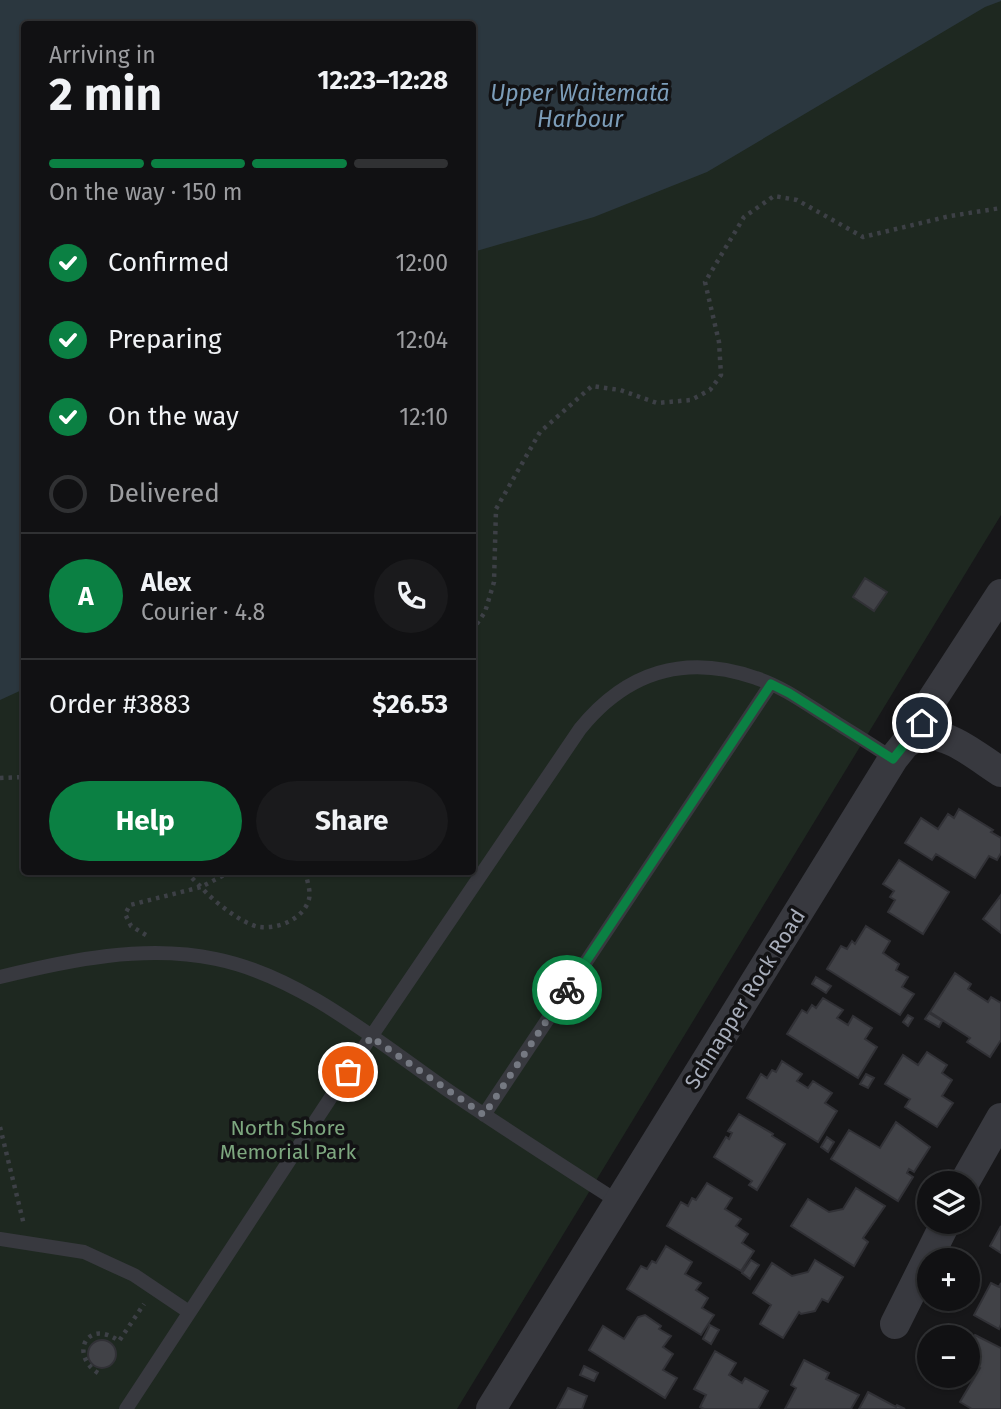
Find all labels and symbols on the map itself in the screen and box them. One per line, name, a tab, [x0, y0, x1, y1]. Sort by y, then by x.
water label: Upper Waitematā Harbour	[490, 79, 670, 133]
pin	[892, 693, 952, 753]
street label: Schnapper Rock Road	[679, 904, 811, 1094]
courier	[532, 955, 602, 1025]
pin	[318, 1042, 378, 1102]
park label: North Shore Memorial Park	[220, 1115, 356, 1165]

